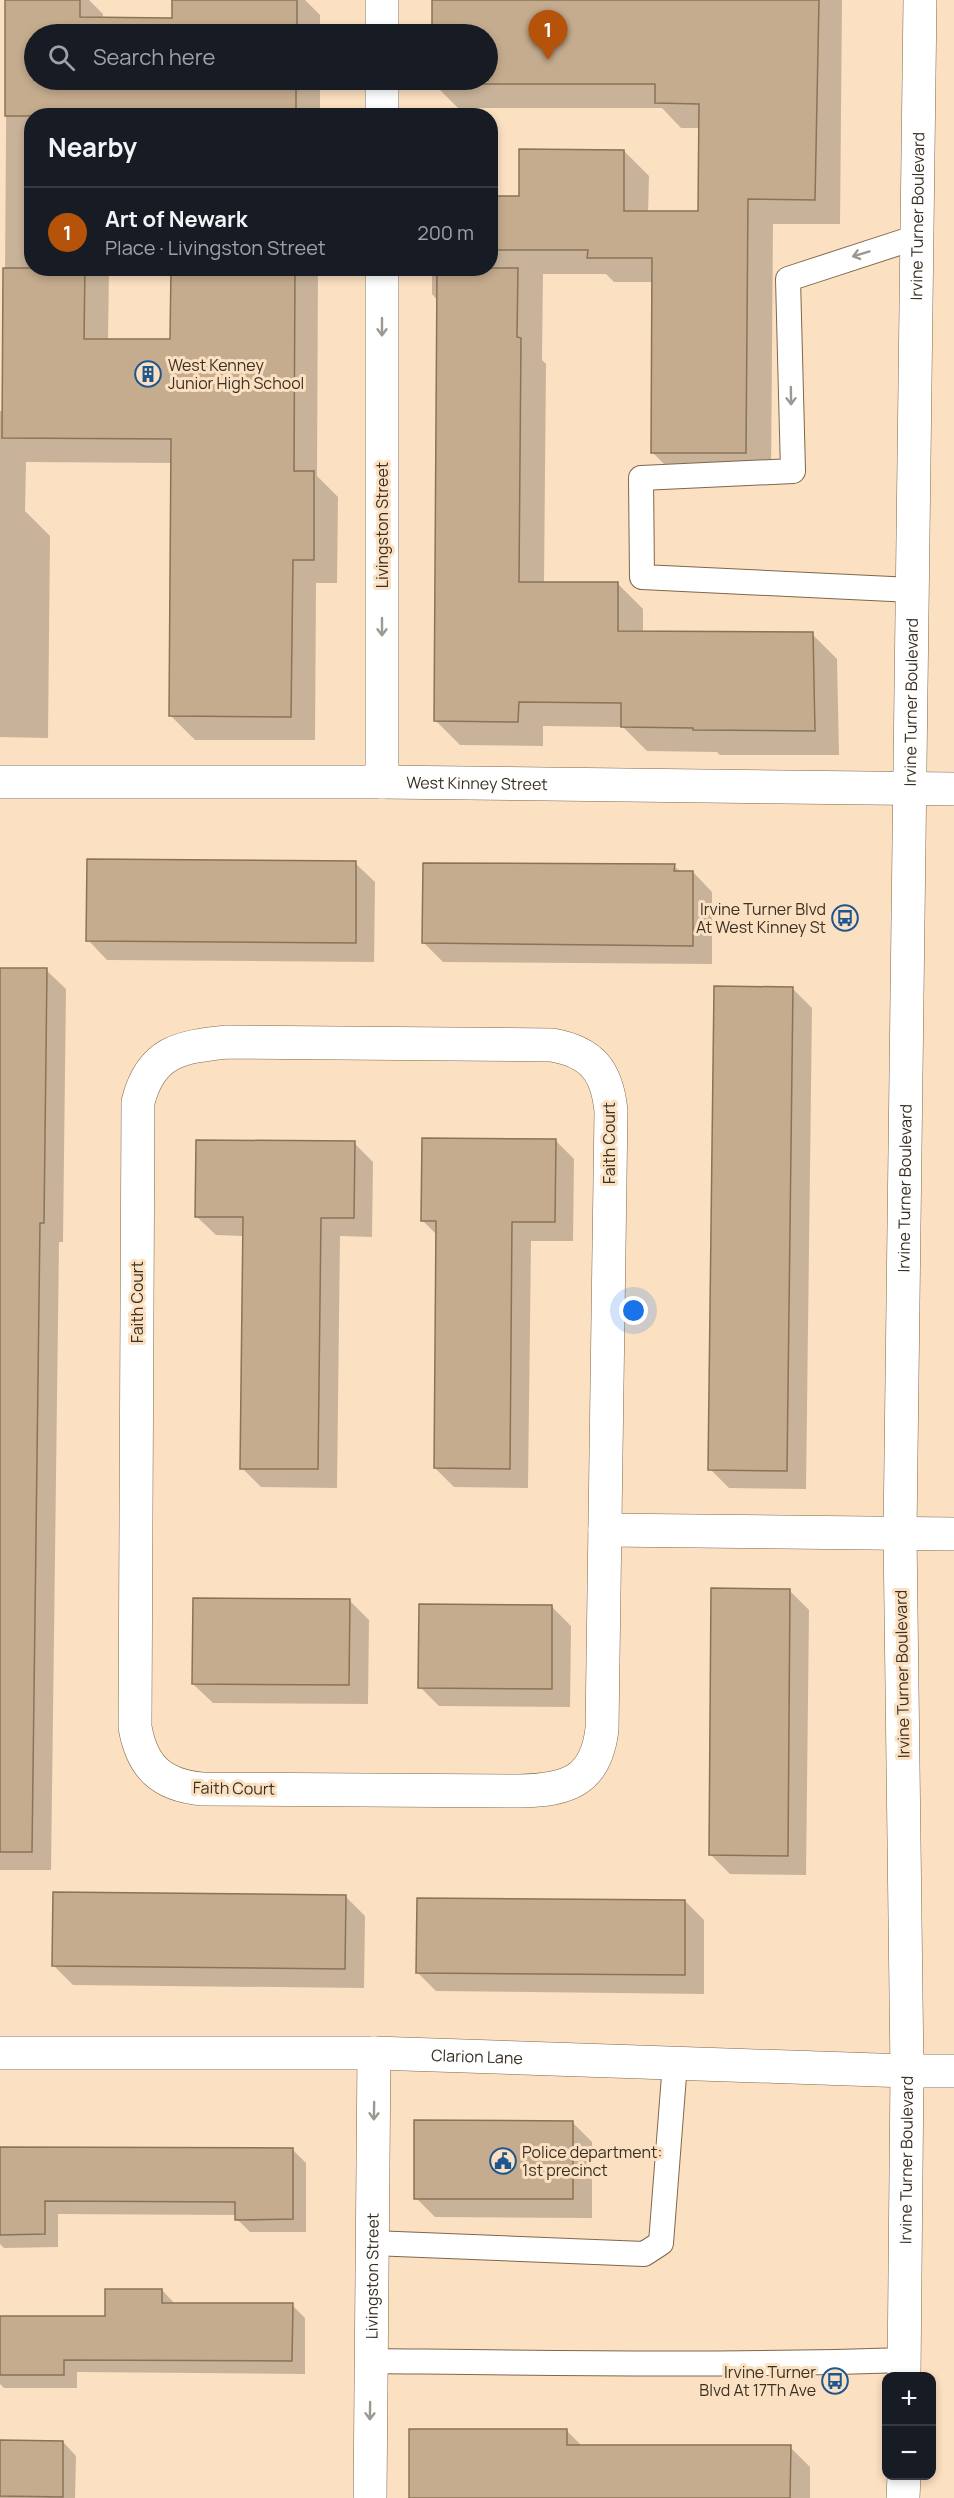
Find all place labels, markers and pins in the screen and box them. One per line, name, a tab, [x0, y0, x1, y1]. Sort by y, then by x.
pin: 1	[528, 10, 568, 60]
place label: West Kenney Junior High School	[168, 354, 304, 394]
building icon: West Kenney Junior High School	[133, 359, 163, 389]
place label: Irvine Turner Blvd At West Kinney St	[696, 898, 826, 938]
bus stop icon: Irvine Turner Blvd At West Kinney St	[830, 903, 860, 933]
place label: Police department: 1st precinct	[522, 2141, 662, 2181]
public building icon: Police department: 1st precinct	[488, 2146, 518, 2176]
place label: Irvine Turner Blvd At 17Th Ave	[699, 2361, 816, 2401]
bus stop icon: Irvine Turner Blvd At 17Th Ave	[820, 2366, 850, 2396]

